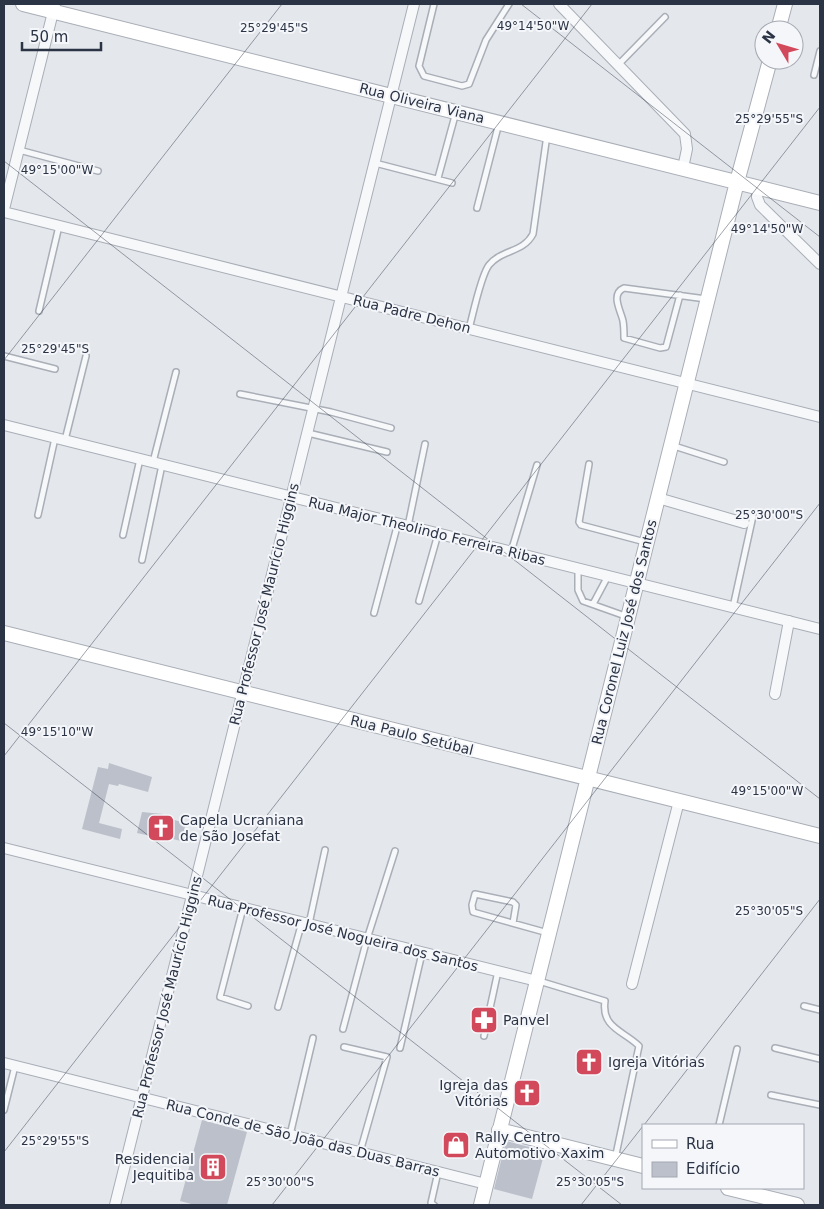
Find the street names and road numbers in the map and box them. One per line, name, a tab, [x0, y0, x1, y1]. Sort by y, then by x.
street label: Rua Oliveira Viana	[358, 80, 486, 126]
street label: Rua Padre Dehon	[352, 292, 472, 336]
street label: Rua Professor José Maurício Higgins	[226, 481, 302, 727]
street label: Rua Major Theolindo Ferreira Ribas	[307, 494, 547, 568]
street label: Rua Coronel Luiz José dos Santos	[588, 518, 660, 746]
street label: Rua Paulo Setúbal	[349, 712, 475, 758]
street label: Rua Professor José Maurício Higgins	[129, 874, 205, 1120]
street label: Rua Professor José Nogueira dos Santos	[206, 892, 480, 974]
street label: Rua Conde de São João das Duas Barras	[165, 1096, 441, 1180]

